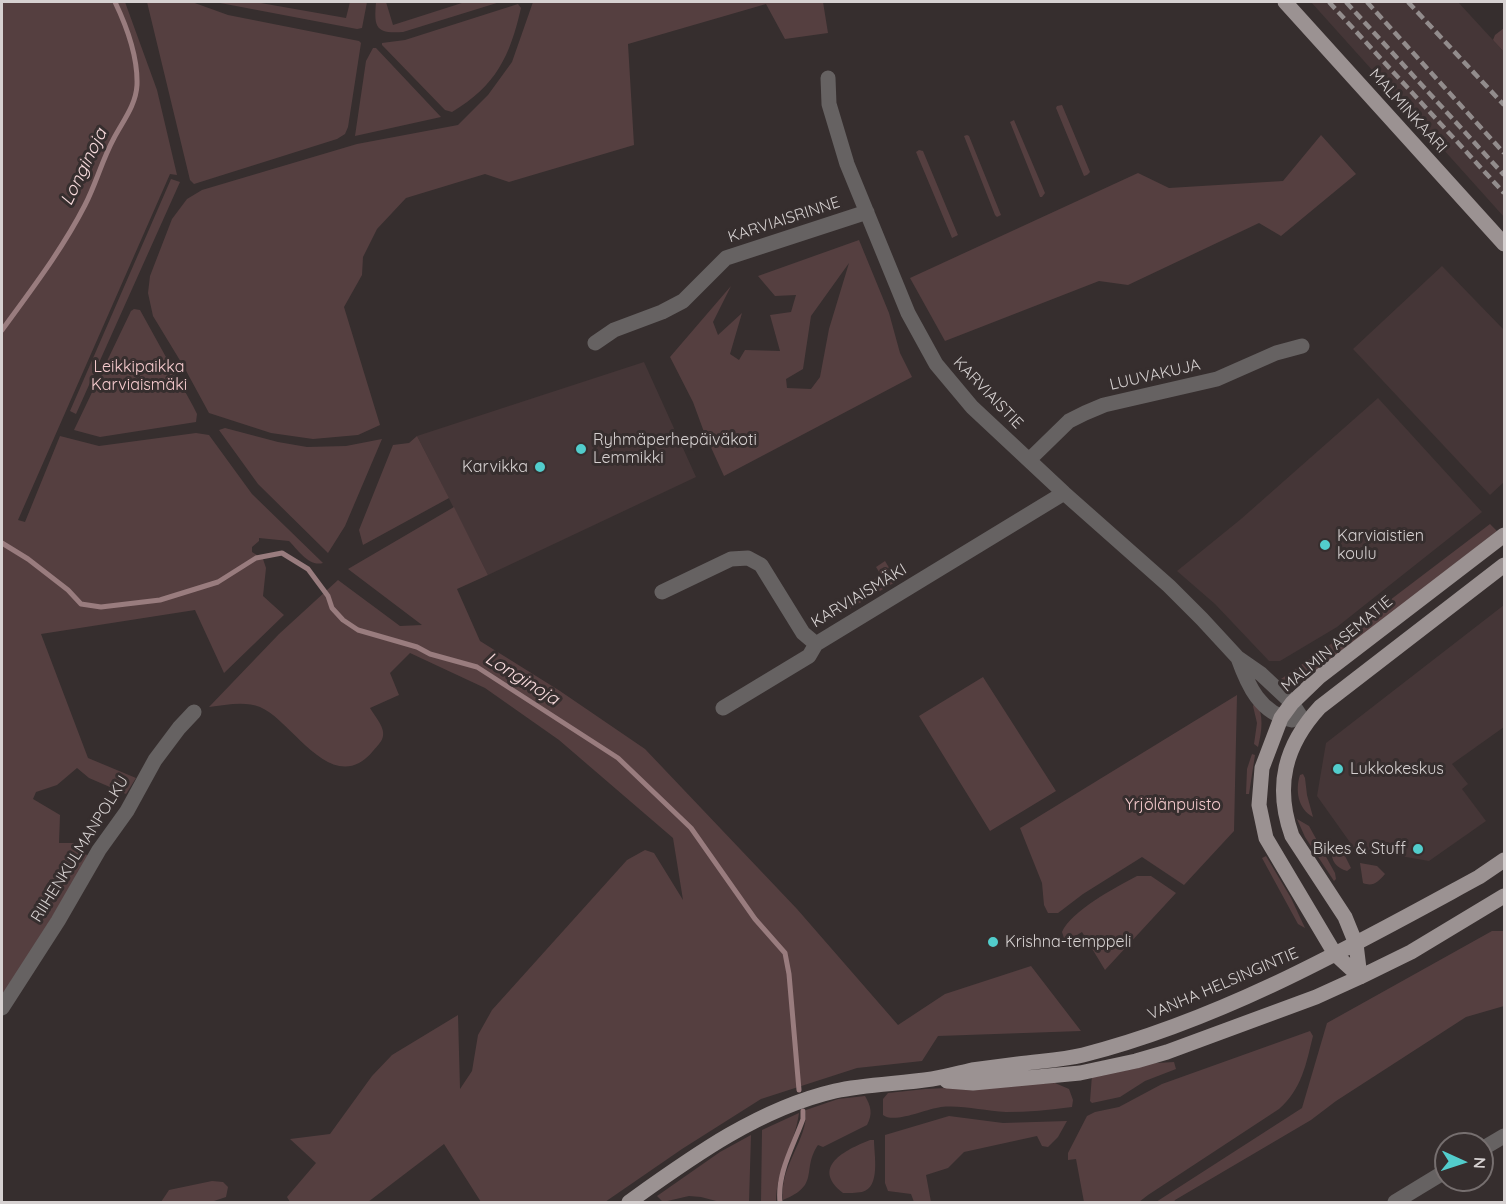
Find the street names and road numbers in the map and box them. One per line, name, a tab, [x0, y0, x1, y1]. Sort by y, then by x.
street label: MALMINKAARI	[1365, 65, 1451, 157]
street label: KARVIAISRINNE	[726, 193, 842, 247]
street label: KARVIAISTIE	[949, 353, 1027, 433]
street label: LUUVAKUJA	[1108, 355, 1202, 395]
street label: KARVIAISMÄKI	[808, 560, 910, 632]
street label: MALMIN ASEMATIE	[1277, 592, 1397, 696]
street label: RIIHENKULMANPOLKU	[27, 772, 133, 926]
street label: VANHA HELSINGINTIE	[1145, 944, 1301, 1024]

